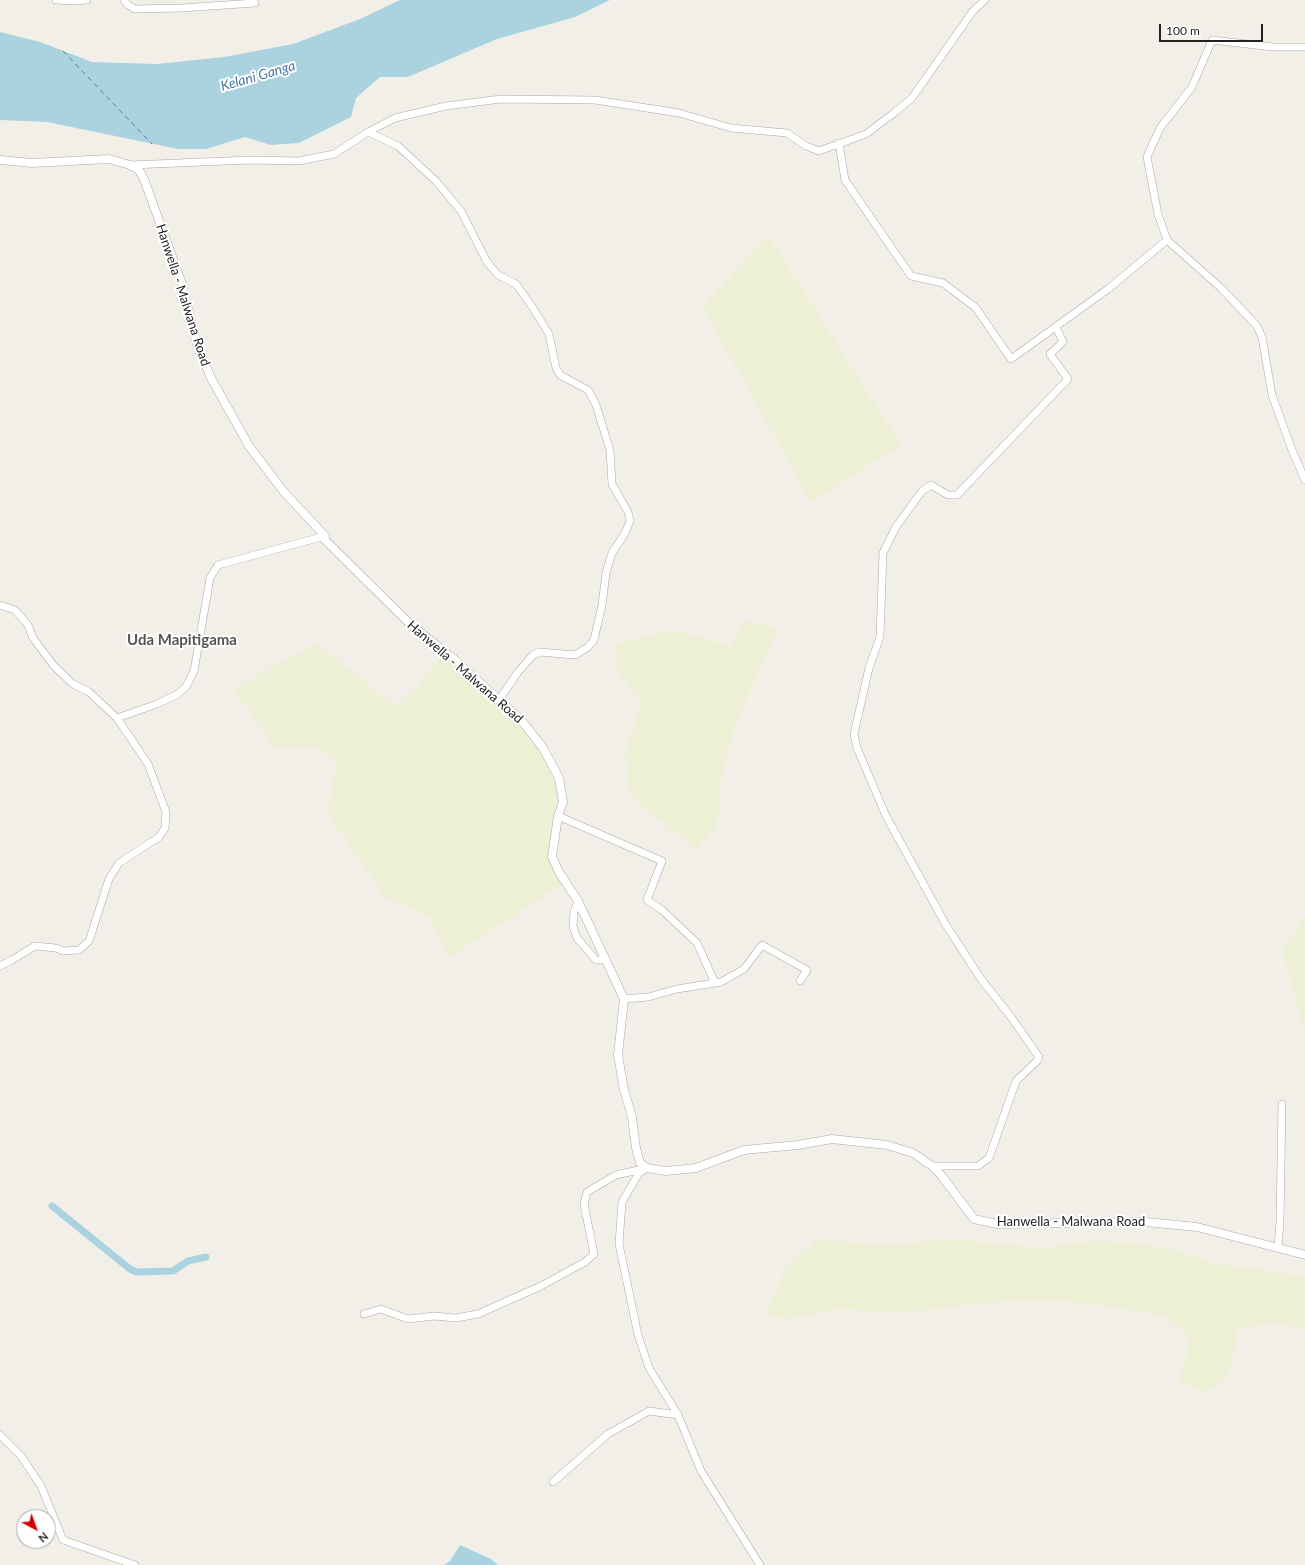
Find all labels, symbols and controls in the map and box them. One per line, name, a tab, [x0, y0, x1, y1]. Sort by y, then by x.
scale bar	[1161, 16, 1265, 42]
text: 100 m	[1166, 23, 1200, 38]
water label: Kelani Ganga	[219, 57, 297, 95]
street label: Hanwella - Malwana Road	[153, 222, 213, 368]
street label: Hanwella - Malwana Road	[404, 617, 526, 727]
district label: Uda Mapitigama	[127, 631, 237, 649]
street label: Hanwella - Malwana Road	[997, 1214, 1145, 1230]
north arrow	[16, 1509, 56, 1549]
text: N	[36, 1530, 51, 1545]

